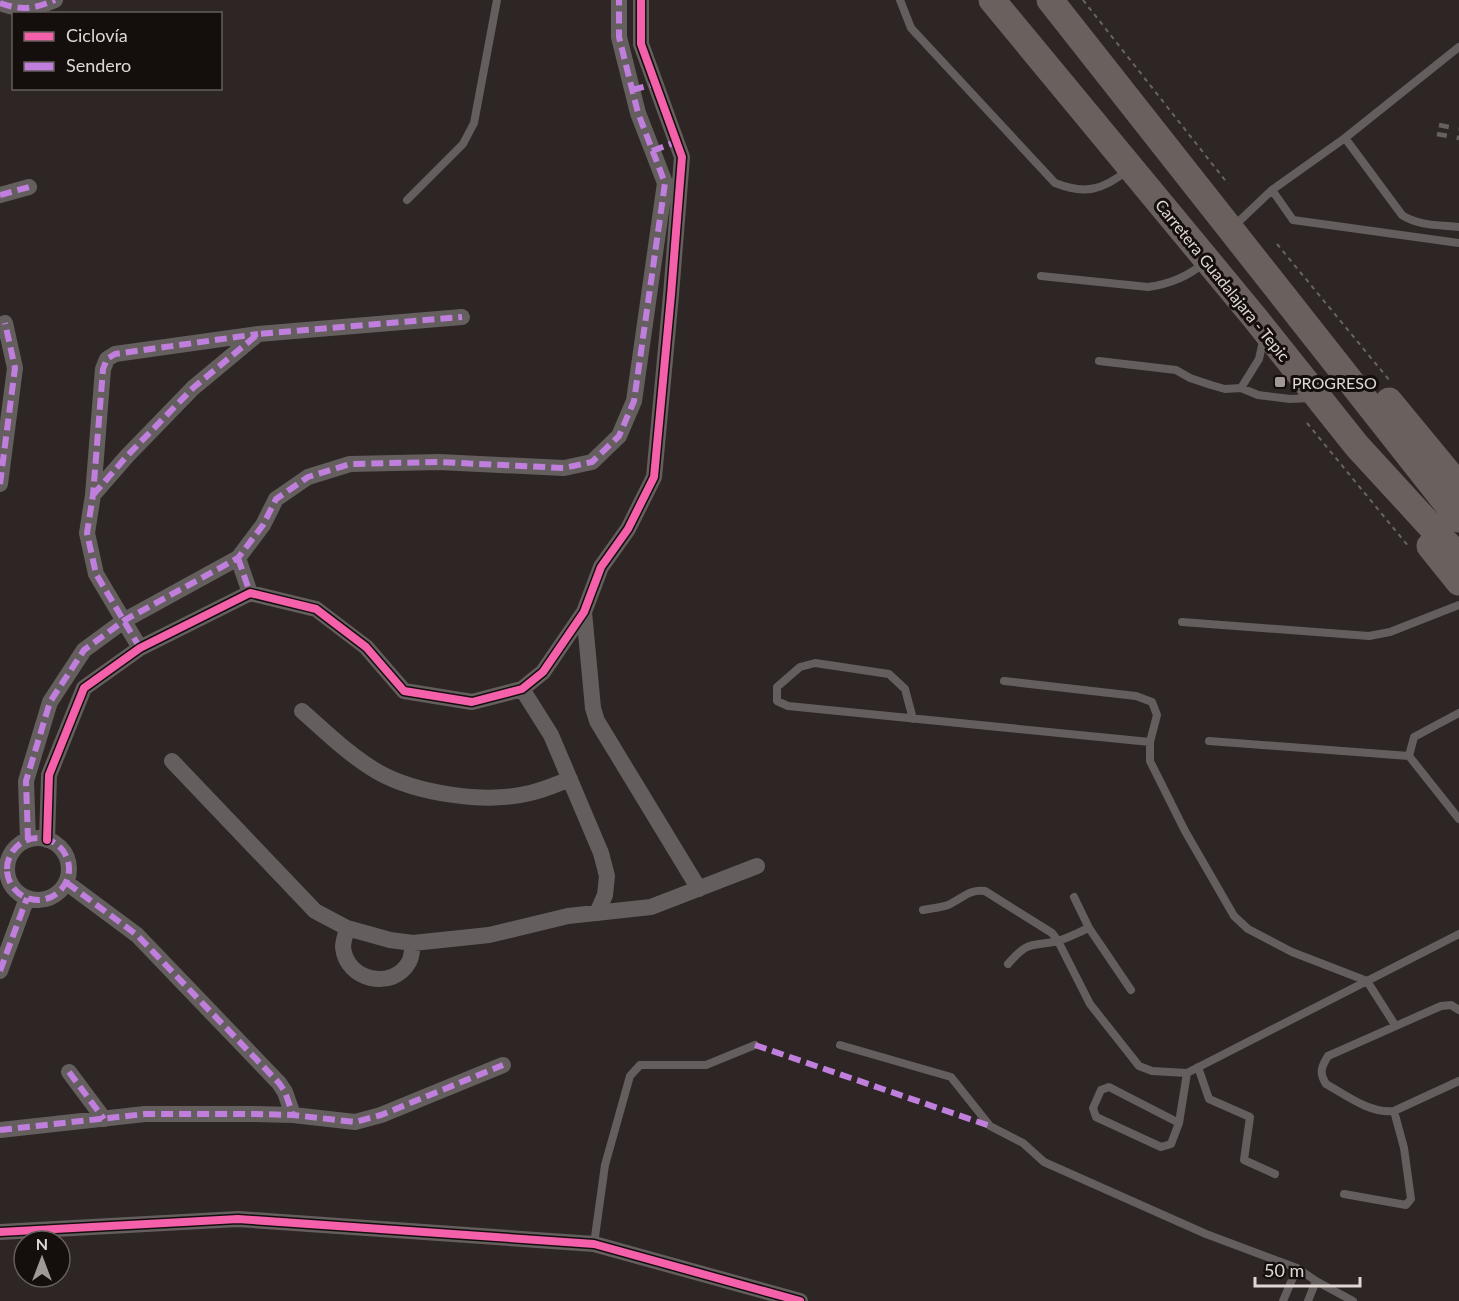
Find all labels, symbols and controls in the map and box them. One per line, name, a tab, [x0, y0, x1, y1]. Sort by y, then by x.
legend	[12, 12, 222, 90]
text: Ciclovía	[66, 24, 128, 46]
text: Sendero	[66, 54, 131, 76]
street label: Carretera Guadalajara - Tepic	[1152, 195, 1294, 365]
place label: PROGRESO	[1292, 373, 1377, 392]
marker: PROGRESO	[1273, 375, 1287, 389]
north arrow	[12, 1229, 72, 1289]
text: N	[36, 1234, 48, 1253]
scale bar	[1255, 1250, 1360, 1288]
text: 50 m	[1264, 1259, 1304, 1281]

